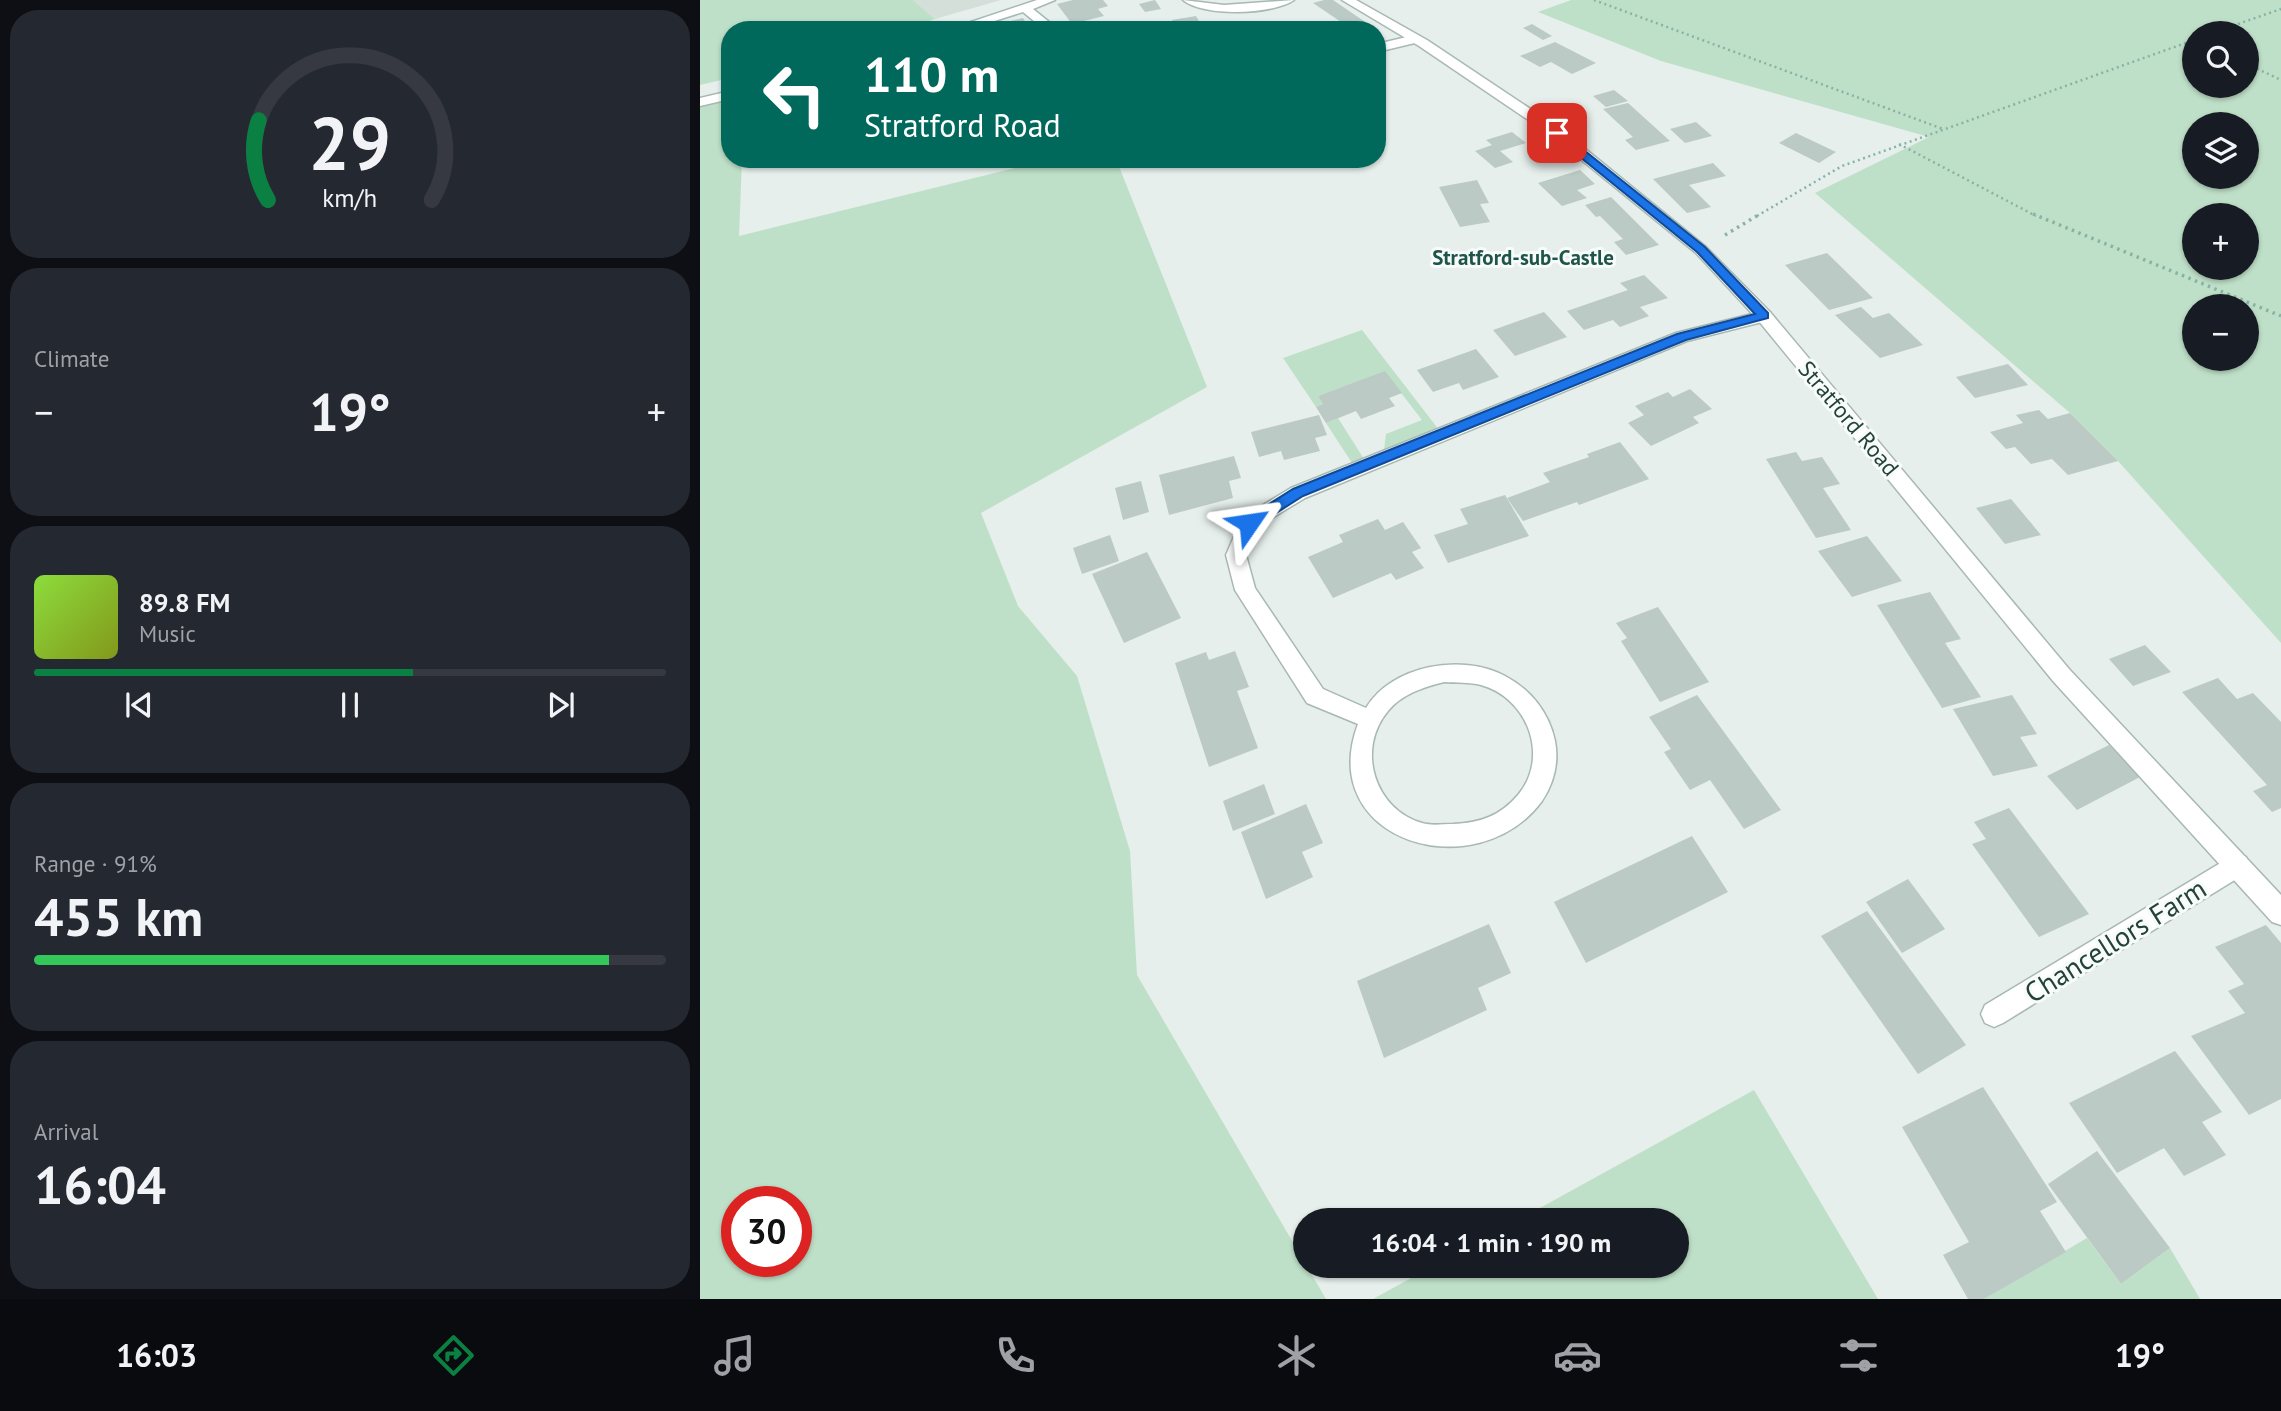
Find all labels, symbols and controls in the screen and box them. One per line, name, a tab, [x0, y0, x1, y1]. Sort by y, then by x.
map controls	[2182, 21, 2259, 371]
button: search	[2182, 21, 2259, 98]
text: 110 m	[864, 42, 999, 106]
icon: left	[749, 49, 840, 140]
text: 29	[309, 96, 391, 190]
pin	[1527, 103, 1587, 163]
text: Stratford Road	[864, 104, 1061, 146]
button: layers	[2182, 112, 2259, 189]
icon: arrive	[1538, 114, 1576, 152]
text: km/h	[323, 182, 377, 214]
button: +	[2182, 203, 2259, 280]
district label: Stratford-sub-Castle	[1432, 244, 1614, 271]
button: −	[2182, 294, 2259, 371]
text: Climate	[34, 344, 109, 373]
street label: Stratford Road	[1792, 354, 1906, 482]
text: 19°	[309, 378, 391, 445]
text: −	[34, 387, 53, 436]
text: +	[647, 387, 666, 436]
position arrow	[1212, 486, 1286, 560]
text: 89.8 FM	[139, 586, 230, 619]
text: Music	[139, 619, 196, 648]
icon: previous	[120, 686, 158, 724]
icon: pause	[331, 686, 369, 724]
icon: next	[542, 686, 580, 724]
text: Range · 91%	[34, 849, 157, 878]
street label: Chancellors Farm	[2017, 869, 2213, 1011]
text: 455 km	[34, 883, 203, 950]
text: Arrival	[34, 1117, 98, 1146]
text: 16:04	[34, 1151, 166, 1218]
speed limit sign: 30	[721, 1186, 812, 1277]
text: 16:04 · 1 min · 190 m	[1371, 1226, 1611, 1259]
icon: directions	[429, 1331, 478, 1380]
icon: music	[710, 1331, 759, 1380]
icon: phone	[991, 1331, 1040, 1380]
icon: climate	[1272, 1331, 1321, 1380]
icon: car	[1553, 1331, 1602, 1380]
icon: filters	[1834, 1331, 1883, 1380]
text: 16:03	[116, 1334, 197, 1376]
text: 19°	[2115, 1334, 2165, 1376]

